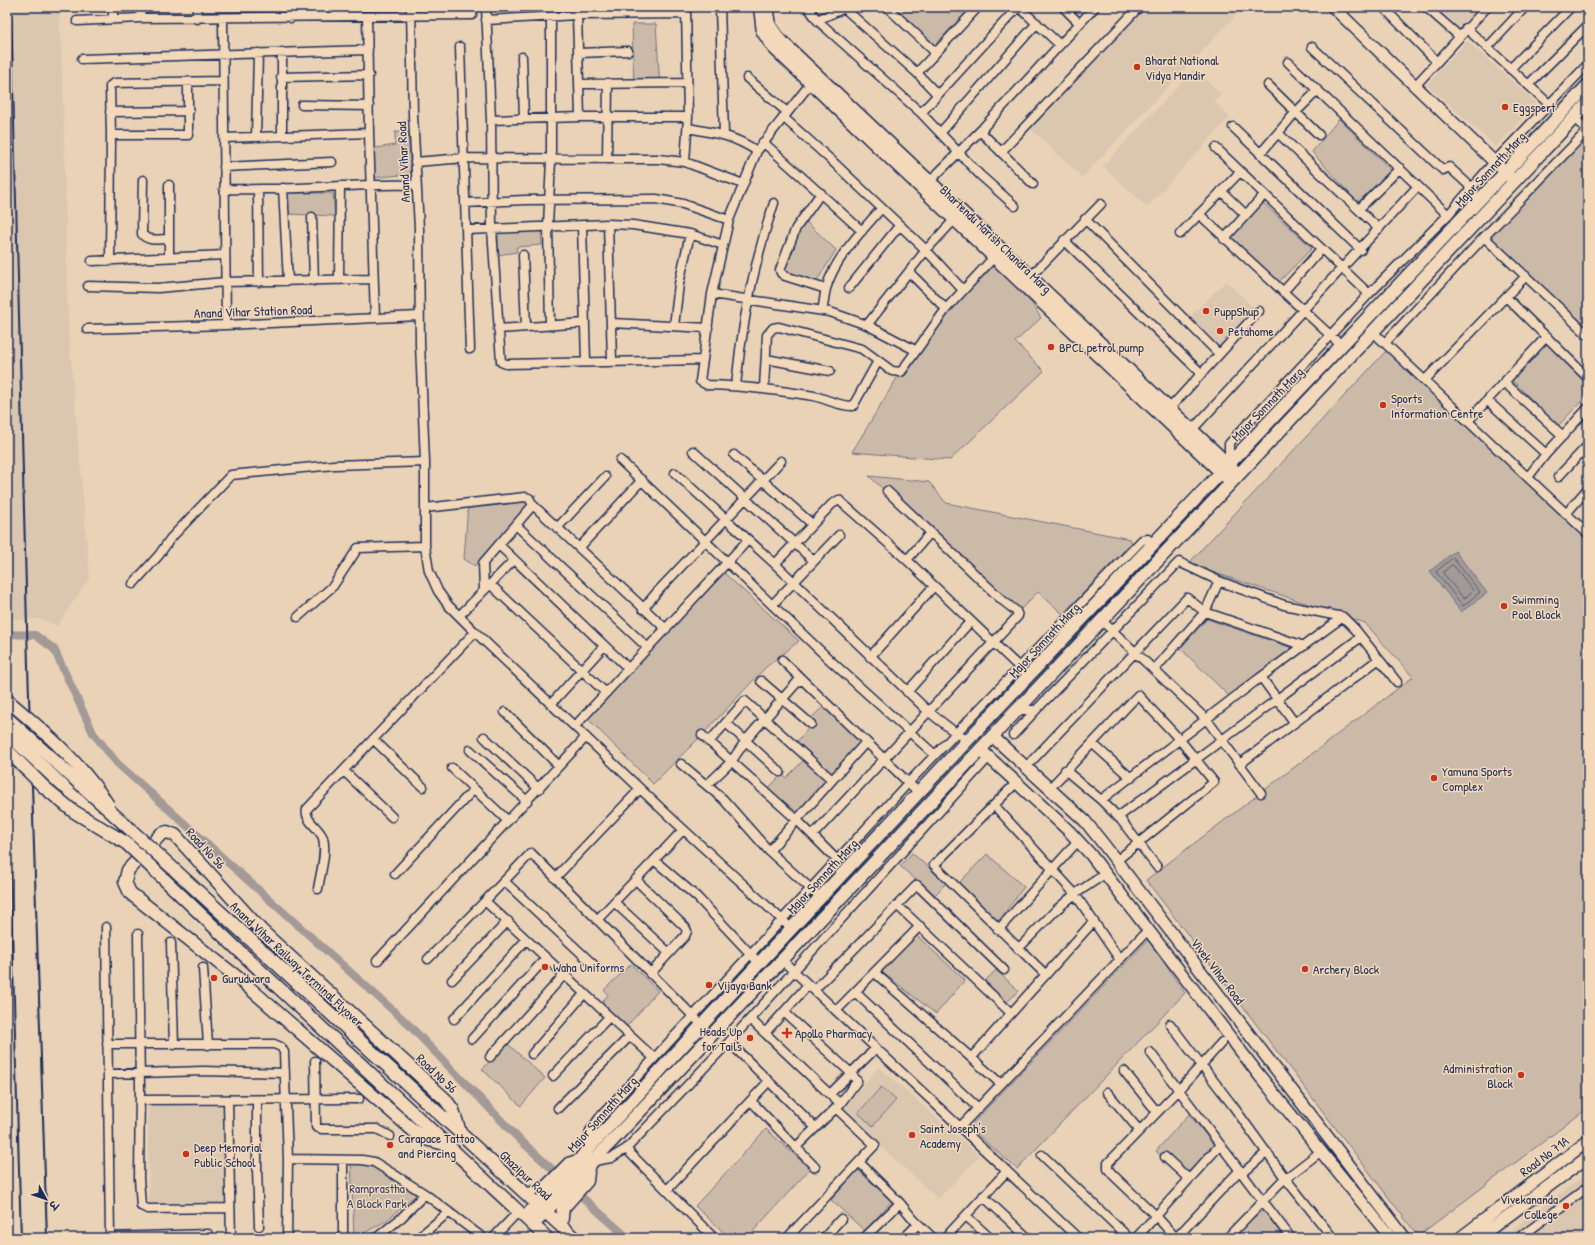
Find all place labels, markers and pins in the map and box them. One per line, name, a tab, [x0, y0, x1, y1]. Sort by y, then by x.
place label: Bharat National Vidya Mandir	[1145, 51, 1219, 84]
marker: Bharat National Vidya Mandir	[1132, 62, 1142, 72]
place label: Eggspert	[1513, 98, 1556, 116]
marker: Eggspert	[1500, 102, 1510, 112]
place label: PuppShup	[1214, 302, 1259, 320]
marker: PuppShup	[1201, 306, 1211, 316]
place label: Petahome	[1228, 322, 1274, 340]
marker: Petahome	[1215, 326, 1225, 336]
place label: BPCL petrol pump	[1059, 338, 1144, 356]
marker: BPCL petrol pump	[1046, 342, 1056, 352]
place label: Sports Information Centre	[1391, 389, 1483, 422]
marker: Sports Information Centre	[1378, 400, 1388, 410]
place label: Swimming Pool Block	[1512, 590, 1562, 623]
marker: Swimming Pool Block	[1499, 601, 1509, 611]
place label: Yamuna Sports Complex	[1442, 762, 1512, 795]
marker: Yamuna Sports Complex	[1429, 773, 1439, 783]
place label: Waha Uniforms	[553, 958, 624, 976]
place label: Archery Block	[1313, 960, 1380, 978]
marker: Waha Uniforms	[540, 962, 550, 972]
marker: Archery Block	[1300, 964, 1310, 974]
place label: Gurudwara	[222, 969, 270, 987]
marker: Gurudwara	[209, 973, 219, 983]
place label: Vijaya Bank	[717, 976, 773, 994]
marker: Vijaya Bank	[704, 980, 714, 990]
place label: Heads Up for Tails	[700, 1022, 742, 1055]
place label: Apollo Pharmacy	[795, 1024, 873, 1042]
marker: Apollo Pharmacy	[782, 1028, 792, 1038]
marker: Heads Up for Tails	[745, 1033, 755, 1043]
place label: Administration Block	[1443, 1059, 1514, 1092]
marker: Administration Block	[1516, 1070, 1526, 1080]
place label: Saint Joseph's Academy	[920, 1119, 986, 1152]
place label: Carapace Tattoo and Piercing	[398, 1129, 475, 1162]
marker: Saint Joseph's Academy	[907, 1130, 917, 1140]
place label: Deep Memorial Public School	[194, 1138, 263, 1171]
marker: Carapace Tattoo and Piercing	[385, 1140, 395, 1150]
marker: Deep Memorial Public School	[181, 1149, 191, 1159]
place label: Vivekananda College	[1500, 1190, 1558, 1223]
marker: Vivekananda College	[1561, 1201, 1571, 1211]

